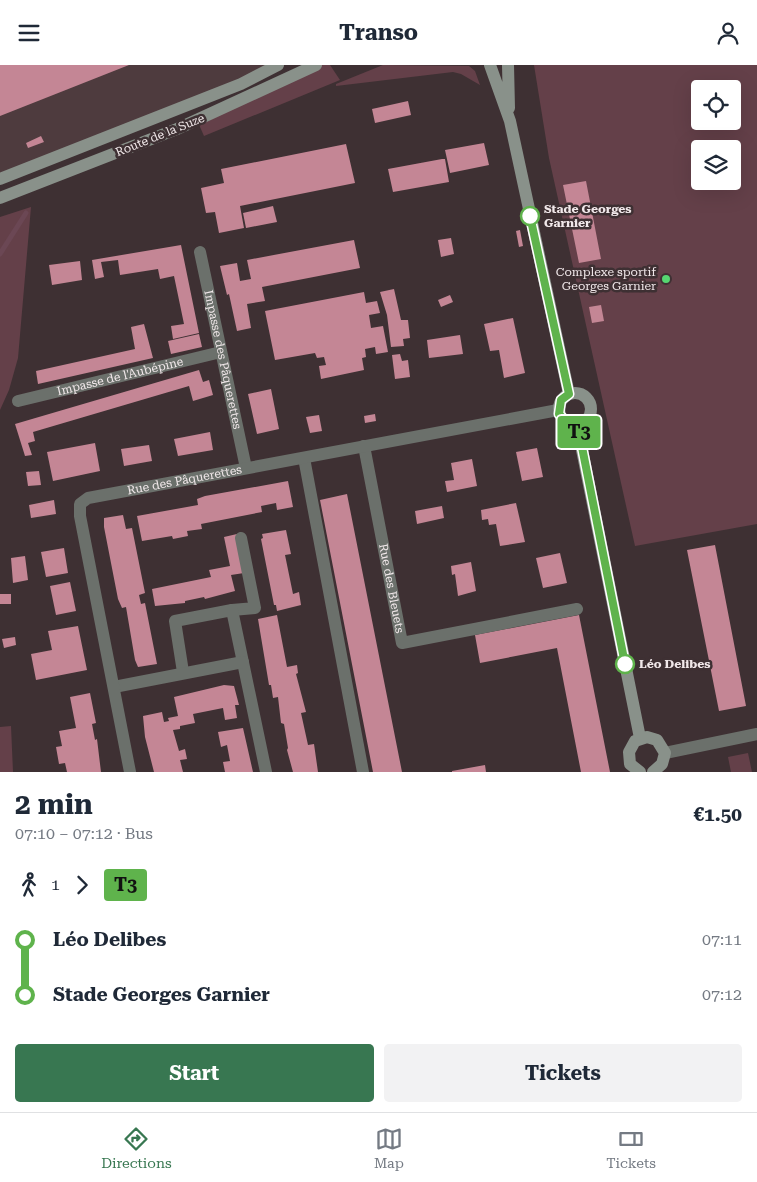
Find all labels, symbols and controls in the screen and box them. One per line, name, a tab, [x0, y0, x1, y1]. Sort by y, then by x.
icon: menu	[15, 19, 43, 47]
icon: person	[714, 19, 742, 47]
text: Transo	[339, 20, 418, 45]
map controls	[691, 80, 741, 190]
button: locate	[691, 80, 741, 130]
street label: Route de la Suze	[113, 111, 207, 159]
button: layers	[691, 140, 741, 190]
place label: Stade Georges Garnier	[544, 202, 632, 230]
marker: Stade Georges Garnier	[520, 206, 540, 226]
place label: Complexe sportif Georges Garnier	[556, 265, 656, 293]
marker: Complexe sportif Georges Garnier	[660, 273, 672, 285]
street label: Impasse des Pâquerettes	[201, 289, 245, 431]
street label: Impasse de l'Aubépine	[55, 354, 185, 398]
line badge: T3	[556, 416, 602, 448]
text: T3	[567, 421, 591, 442]
street label: Rue des Pâquerettes	[126, 462, 243, 498]
street label: Rue des Bleuets	[376, 542, 407, 635]
marker: Léo Delibes	[615, 654, 635, 674]
place label: Léo Delibes	[639, 657, 711, 671]
text: 2 min	[15, 788, 93, 821]
text: €1.50	[693, 803, 742, 826]
text: 07:10 – 07:12 · Bus	[15, 824, 153, 843]
icon: walk	[15, 871, 43, 899]
icon: forward	[68, 871, 96, 899]
text: T3	[114, 874, 137, 895]
text: 1	[51, 875, 60, 894]
text: Léo Delibes	[53, 928, 166, 951]
text: 07:11	[702, 930, 742, 949]
text: Stade Georges Garnier	[53, 983, 270, 1006]
text: 07:12	[702, 985, 742, 1004]
button: Start	[15, 1044, 374, 1102]
button: Tickets	[384, 1044, 742, 1102]
tab: Directions	[101, 1125, 172, 1171]
tab: Map	[374, 1125, 404, 1171]
tab: Tickets	[606, 1125, 656, 1171]

